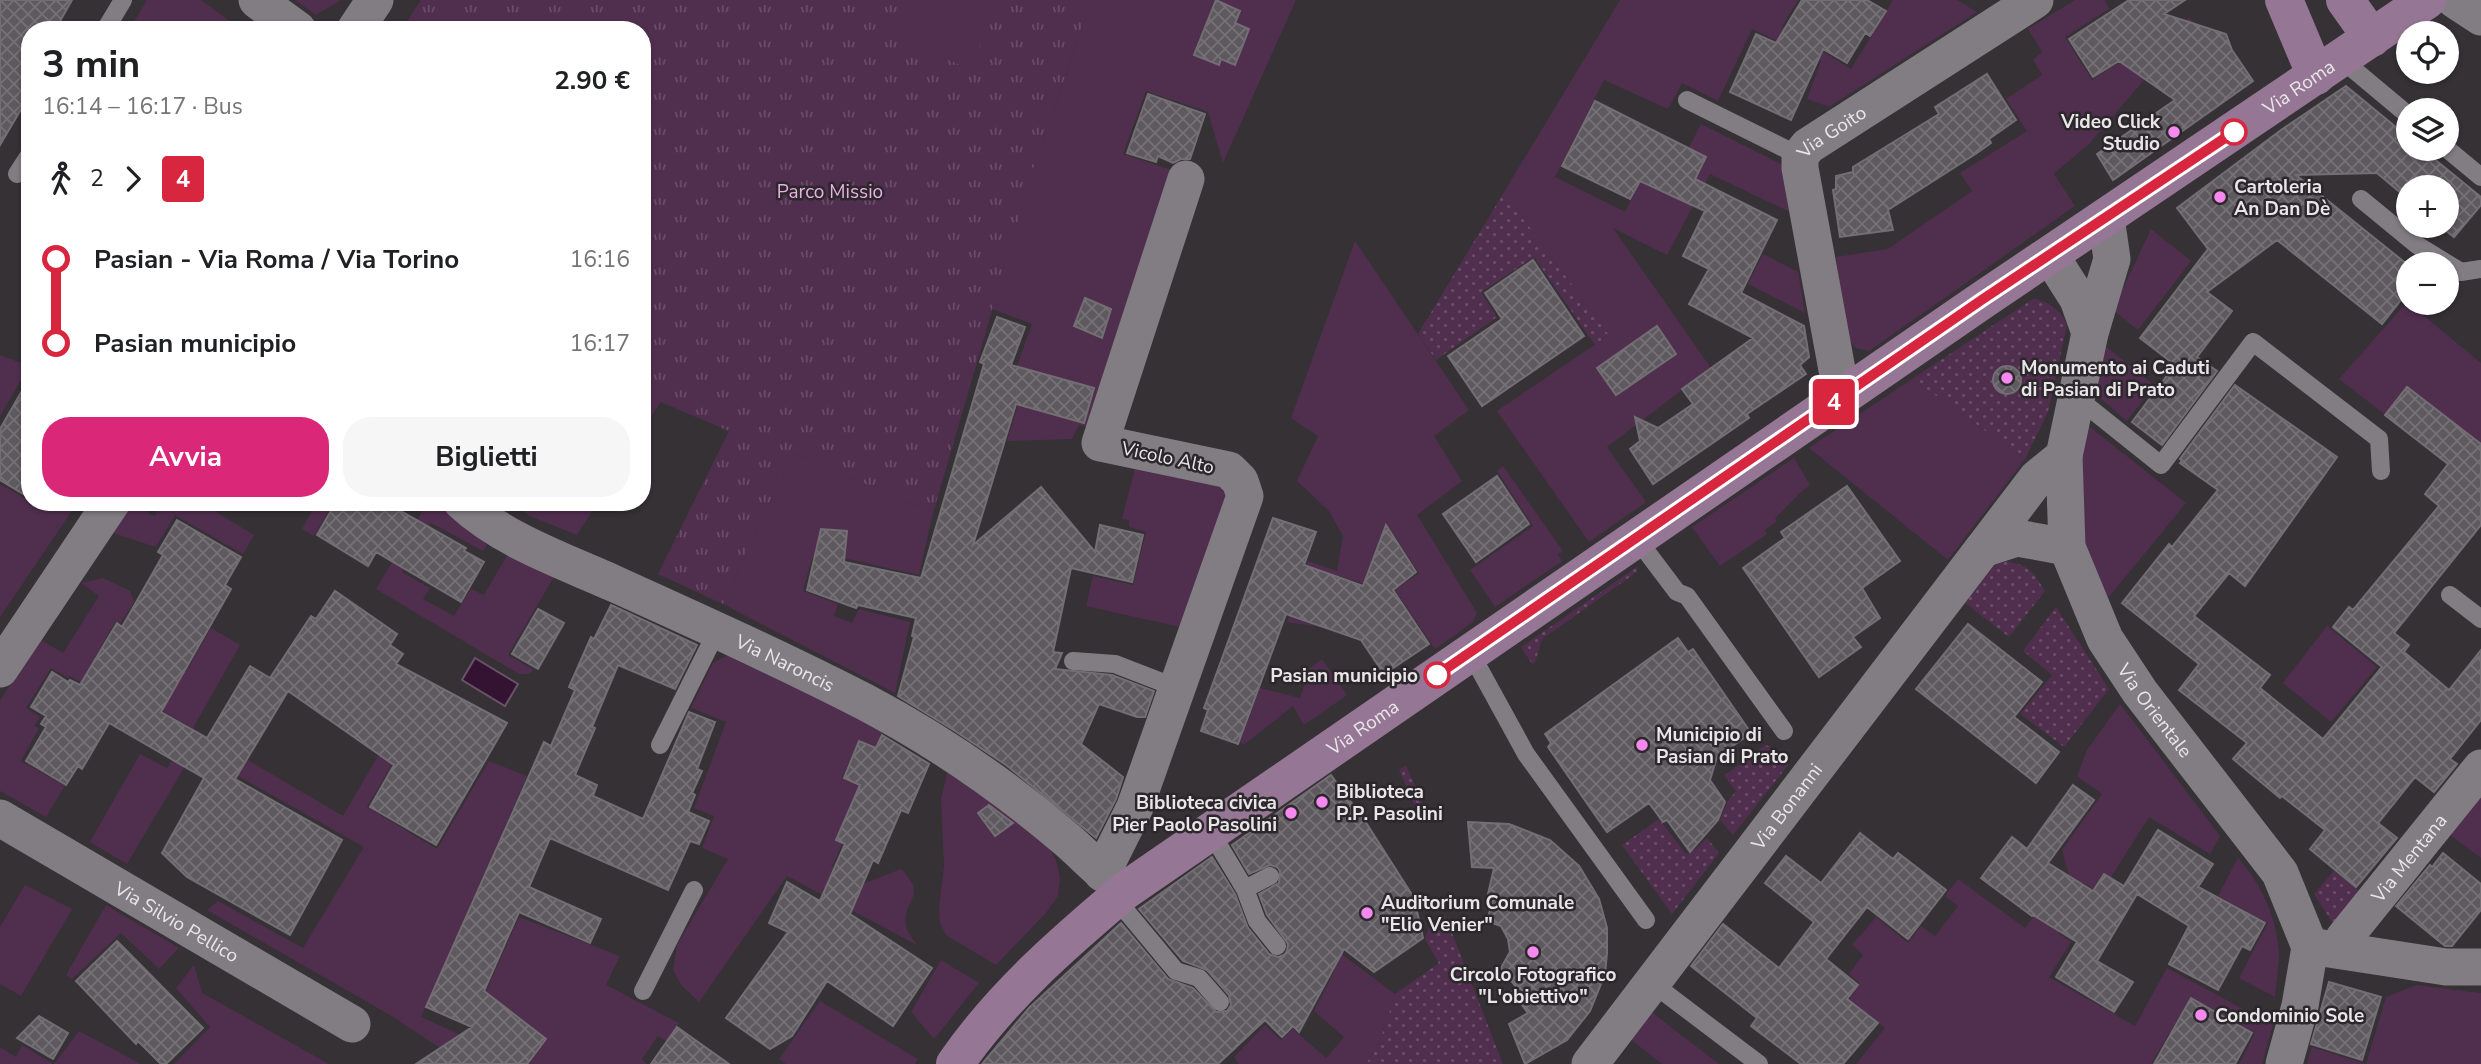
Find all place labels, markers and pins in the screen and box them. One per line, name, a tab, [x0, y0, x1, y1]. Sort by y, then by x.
place label: Video Click Studio	[2060, 109, 2161, 157]
unlabelled marker	[2221, 119, 2247, 145]
marker: Video Click Studio	[2166, 124, 2182, 140]
place label: Cartoleria An Dan Dè	[2234, 174, 2330, 222]
marker: Cartoleria An Dan Dè	[2212, 189, 2228, 205]
place label: Monumento ai Caduti di Pasian di Prato	[2021, 355, 2210, 403]
marker: Monumento ai Caduti di Pasian di Prato	[1999, 370, 2015, 386]
marker: Pasian municipio	[1424, 662, 1450, 688]
place label: Pasian municipio	[1270, 663, 1418, 689]
place label: Municipio di Pasian di Prato	[1656, 722, 1789, 770]
marker: Municipio di Pasian di Prato	[1634, 737, 1650, 753]
place label: Biblioteca P.P. Pasolini	[1336, 779, 1443, 827]
place label: Biblioteca civica Pier Paolo Pasolini	[1112, 790, 1277, 838]
marker: Biblioteca P.P. Pasolini	[1314, 794, 1330, 810]
marker: Biblioteca civica Pier Paolo Pasolini	[1283, 805, 1299, 821]
place label: Auditorium Comunale "Elio Venier"	[1381, 890, 1574, 938]
marker: Auditorium Comunale "Elio Venier"	[1359, 905, 1375, 921]
marker: Circolo Fotografico "L'obiettivo"	[1525, 944, 1541, 960]
place label: Circolo Fotografico "L'obiettivo"	[1450, 962, 1616, 1010]
place label: Condominio Sole	[2215, 1003, 2364, 1029]
marker: Condominio Sole	[2193, 1007, 2209, 1023]

